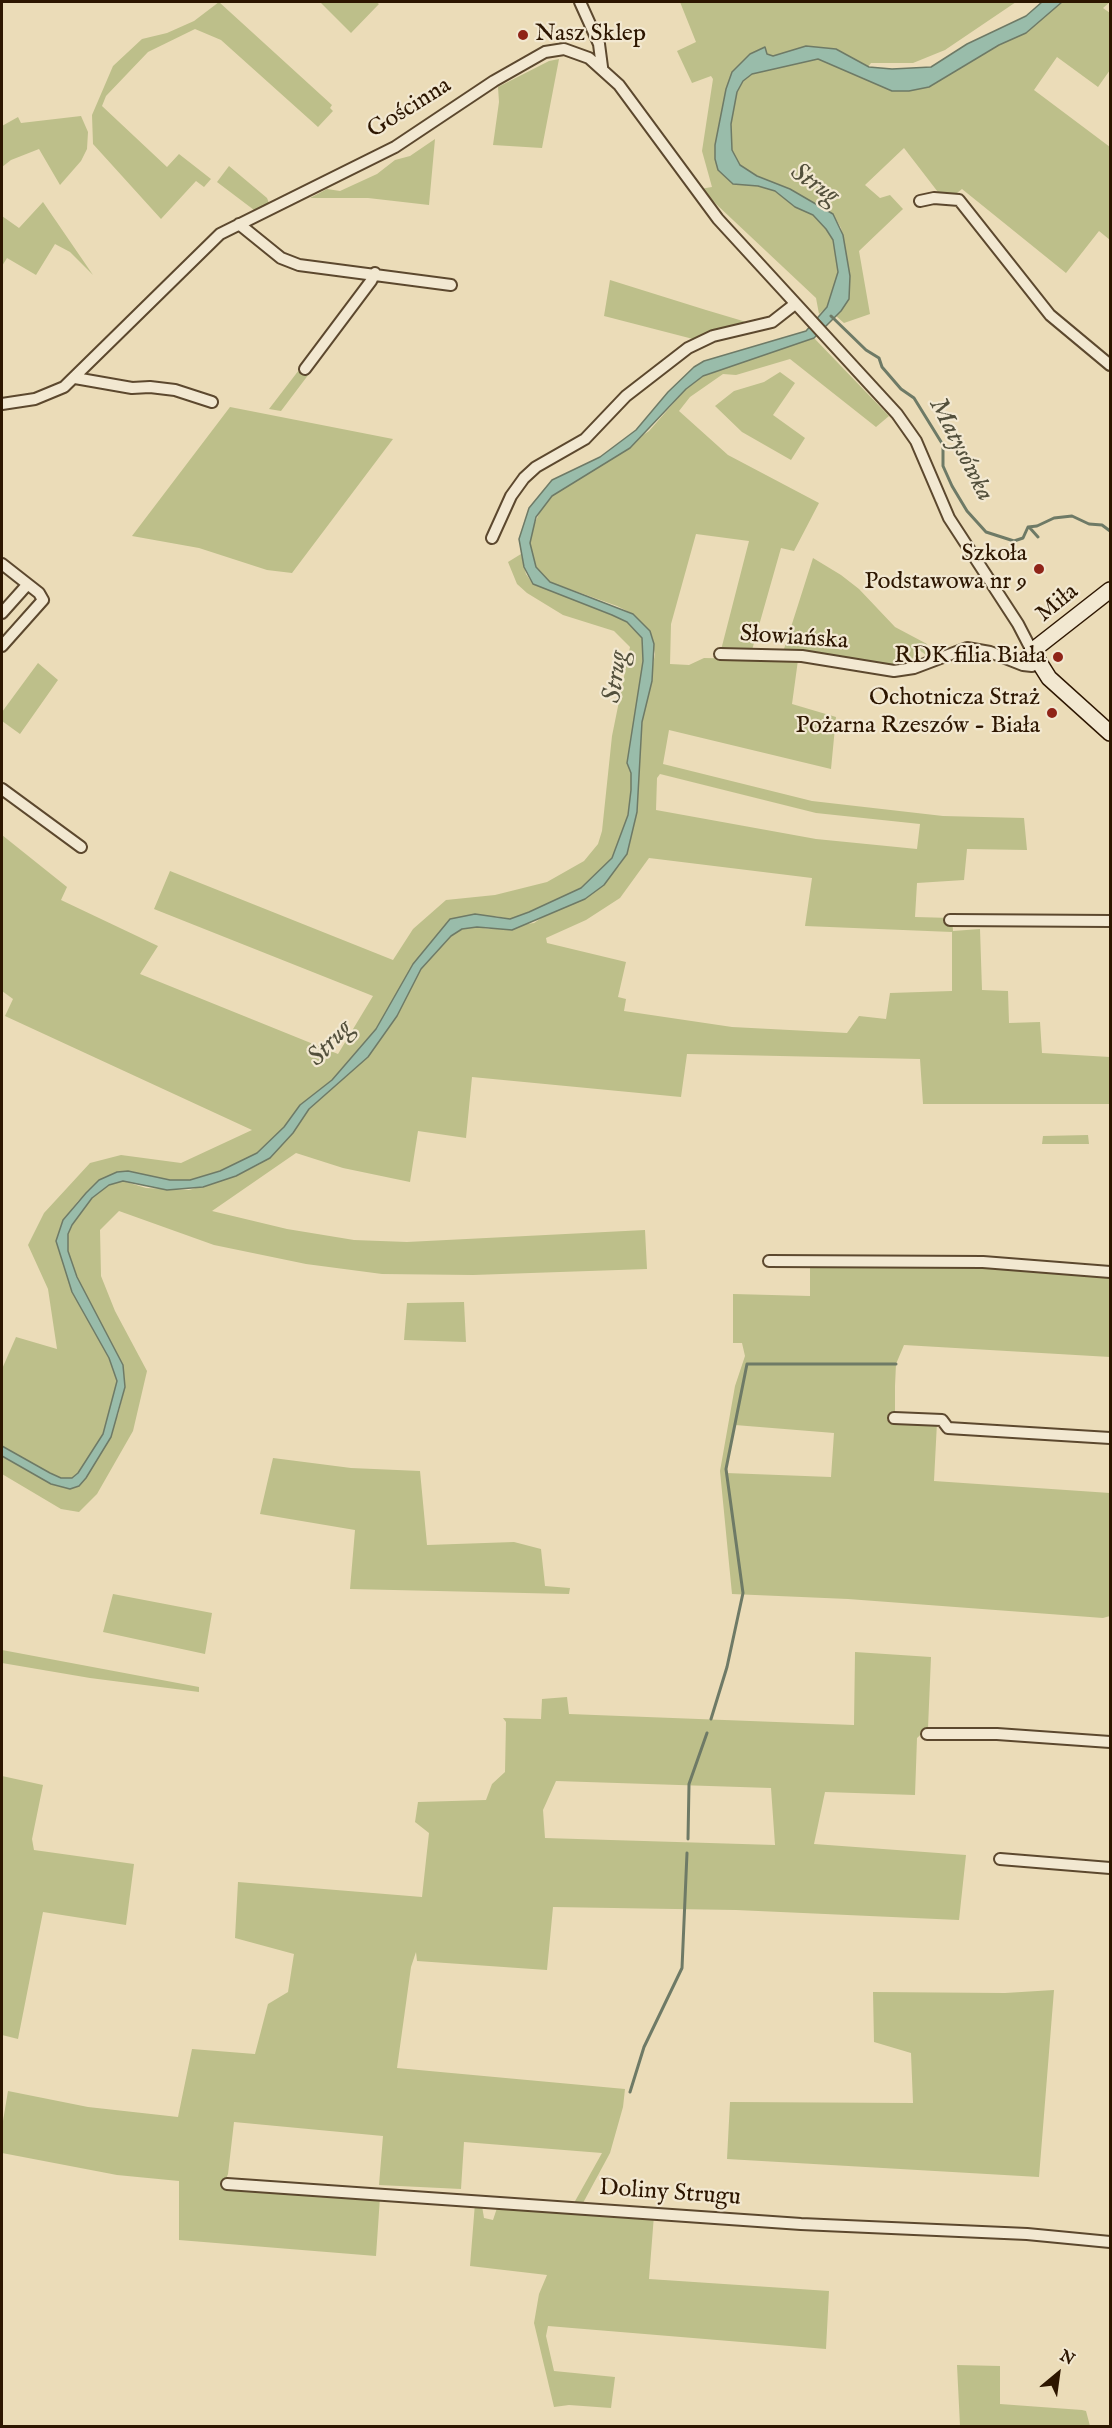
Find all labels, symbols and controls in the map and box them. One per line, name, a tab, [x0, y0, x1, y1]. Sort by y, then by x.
place label: Nasz Sklep	[535, 21, 646, 49]
marker: Nasz Sklep	[516, 28, 530, 42]
street label: Gościnna	[363, 72, 457, 146]
water label: Strug	[784, 158, 844, 212]
water label: Matysówka	[921, 393, 999, 507]
place label: Szkoła Podstawowa nr 9	[864, 541, 1027, 597]
marker: Szkoła Podstawowa nr 9	[1032, 562, 1046, 576]
street label: Miła	[1031, 578, 1085, 630]
street label: Słowiańska	[739, 621, 849, 657]
place label: RDK filia Biała	[894, 643, 1046, 671]
water label: Strug	[598, 649, 636, 705]
marker: RDK filia Biała	[1051, 650, 1065, 664]
place label: Ochotnicza Straż Pożarna Rzeszów - Biała	[795, 685, 1040, 741]
marker: Ochotnicza Straż Pożarna Rzeszów - Biała	[1045, 706, 1059, 720]
water label: Strug	[302, 1014, 360, 1074]
street label: Doliny Strugu	[598, 2175, 742, 2213]
north arrow	[1028, 2344, 1088, 2404]
text: N	[1056, 2346, 1078, 2370]

